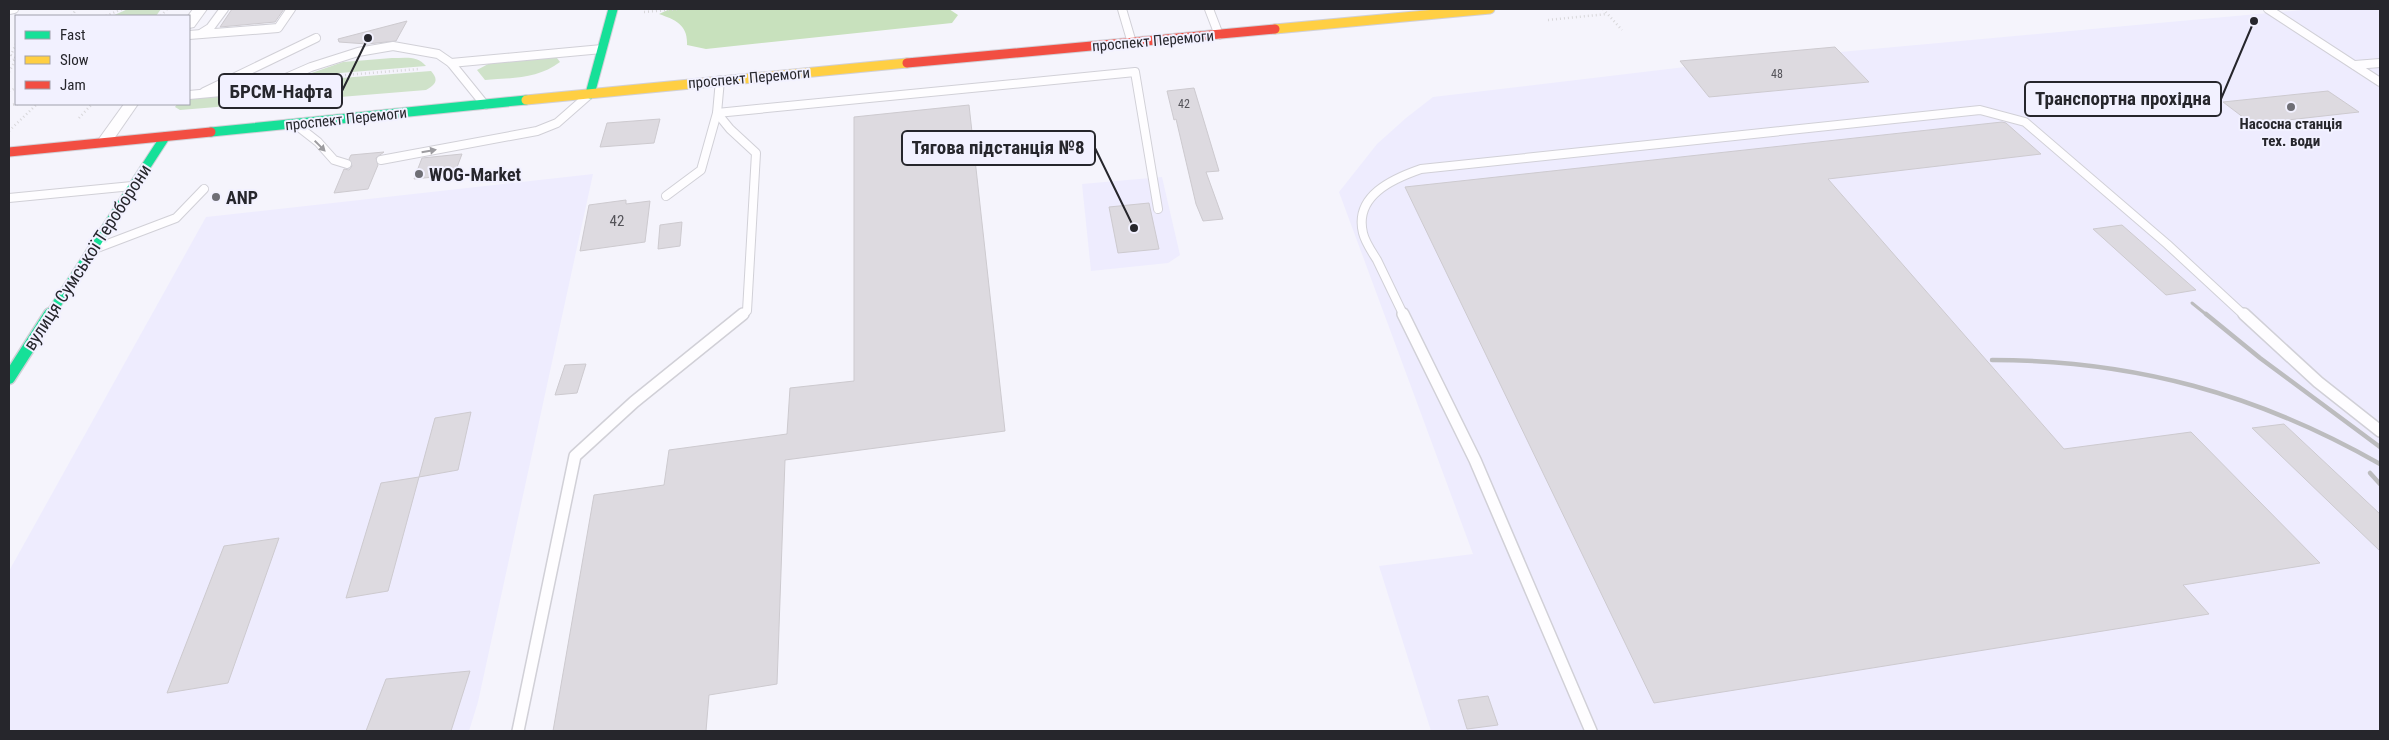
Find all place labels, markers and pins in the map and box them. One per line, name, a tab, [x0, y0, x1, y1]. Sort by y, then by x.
callout: БРСМ-Нафта	[219, 74, 342, 108]
callout: Транспортна прохідна	[2025, 82, 2221, 116]
marker: Насосна станція тех. води	[2285, 101, 2297, 113]
place label: Насосна станція тех. води	[2240, 115, 2343, 150]
callout: Тягова підстанція №8	[902, 131, 1095, 165]
place label: WOG-Market	[429, 164, 522, 185]
marker: WOG-Market	[413, 168, 425, 180]
place label: ANP	[226, 187, 258, 208]
marker: ANP	[210, 191, 222, 203]

